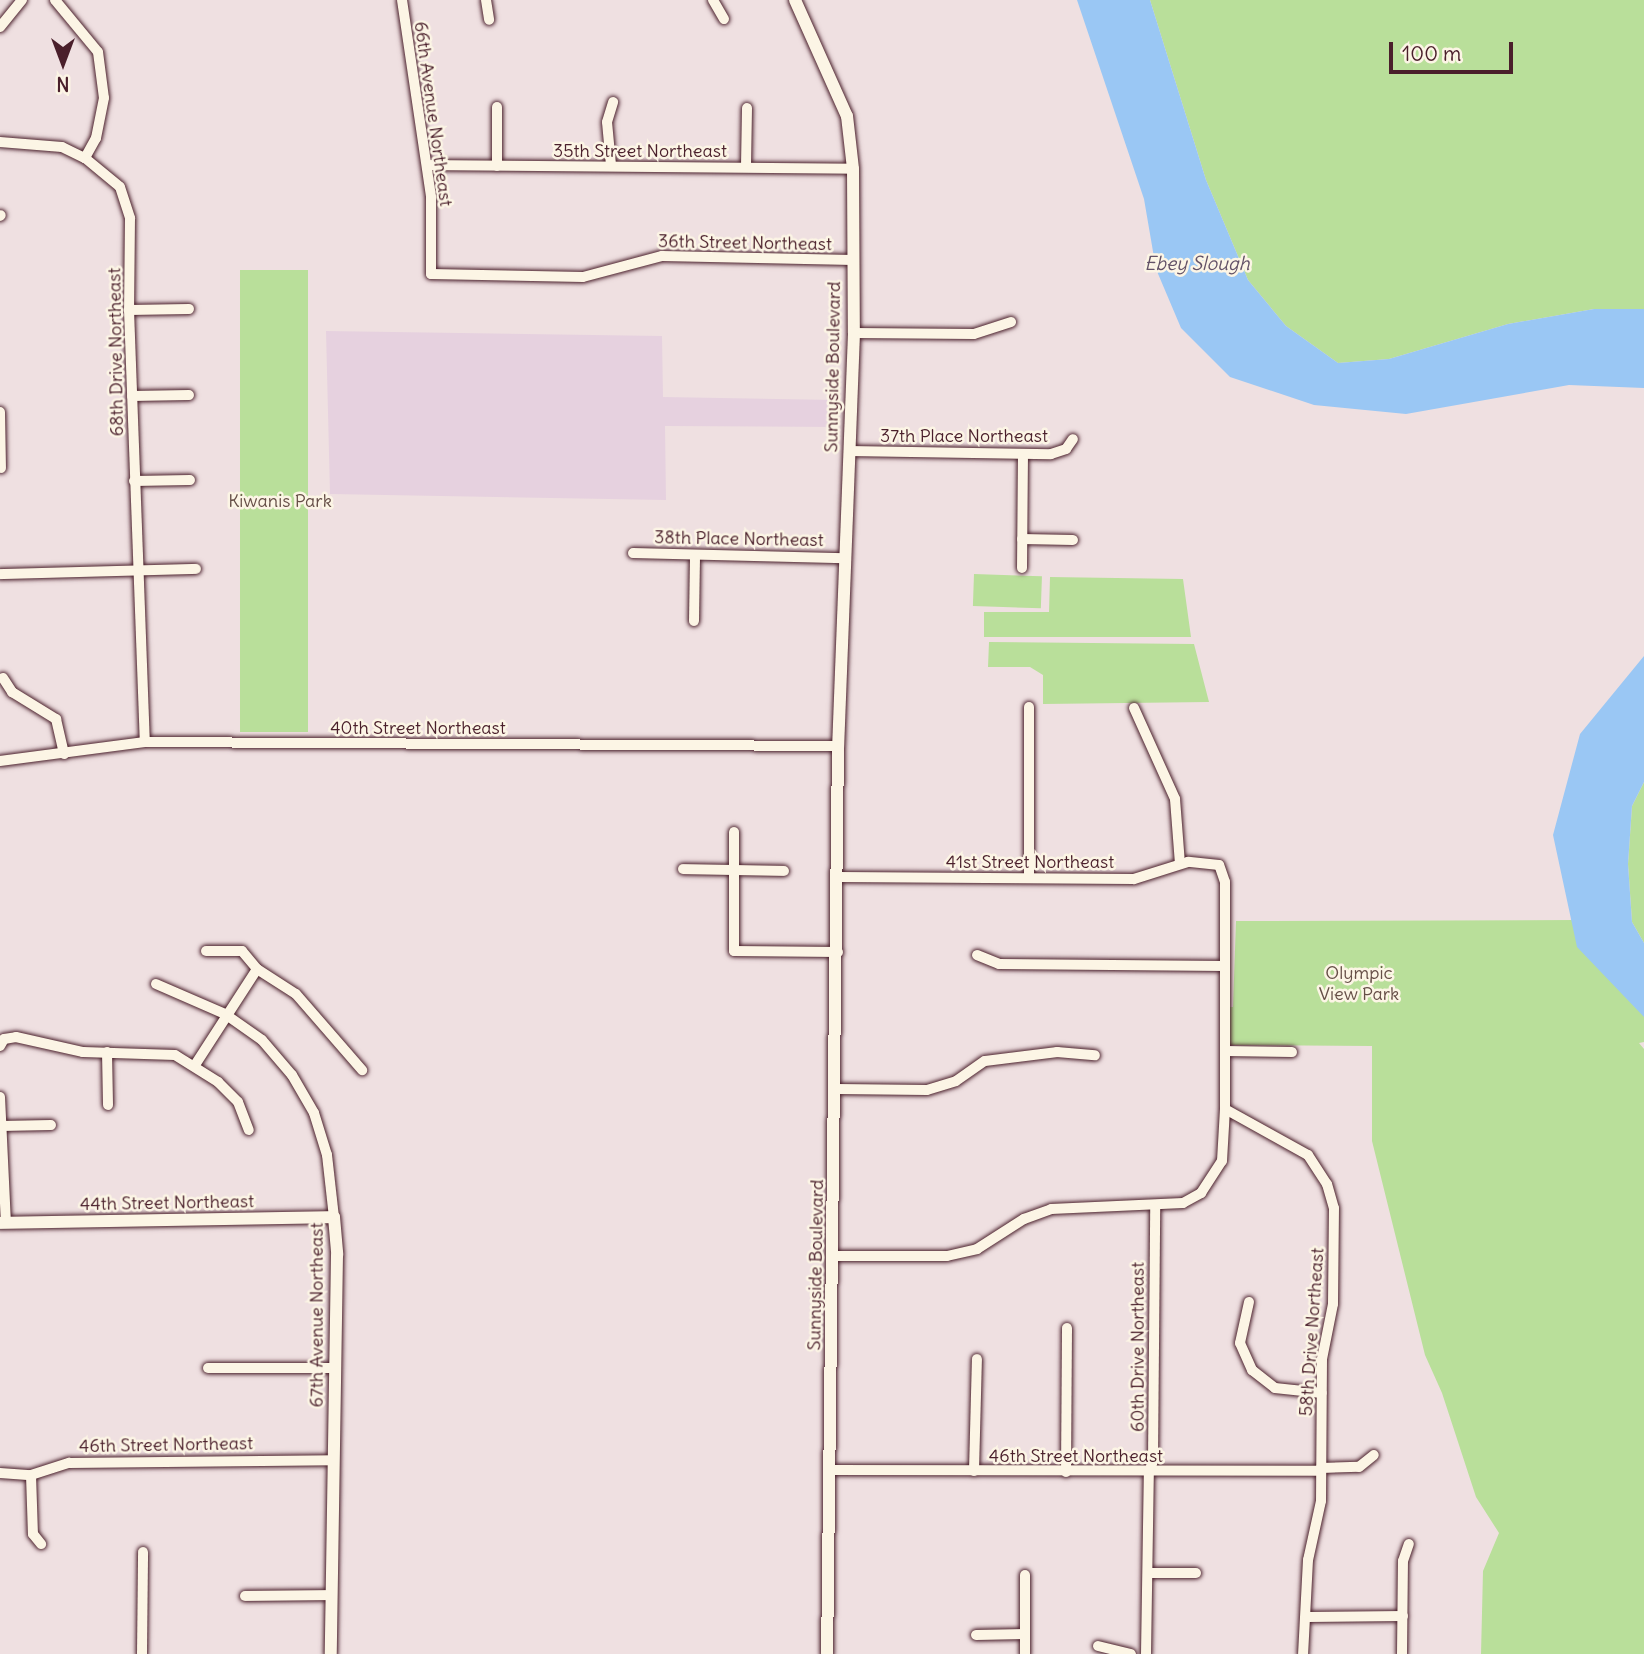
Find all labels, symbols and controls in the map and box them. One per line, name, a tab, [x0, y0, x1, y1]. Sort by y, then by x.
street label: 66th Avenue Northeast	[409, 20, 457, 208]
north arrow	[28, 28, 98, 98]
scale bar	[1392, 28, 1516, 72]
text: 100 m	[1402, 40, 1461, 67]
text: N	[56, 72, 70, 96]
street label: 35th Street Northeast	[553, 140, 727, 162]
street label: 36th Street Northeast	[658, 231, 832, 255]
water label: Ebey Slough	[1144, 253, 1250, 275]
street label: 68th Drive Northeast	[104, 267, 128, 437]
street label: Sunnyside Boulevard	[821, 281, 845, 453]
street label: 37th Place Northeast	[880, 425, 1048, 447]
park label: Kiwanis Park	[228, 490, 332, 512]
street label: 38th Place Northeast	[654, 527, 824, 551]
street label: 40th Street Northeast	[330, 717, 506, 739]
street label: 41st Street Northeast	[946, 851, 1114, 873]
park label: Olympic View Park	[1319, 963, 1399, 1006]
street label: Sunnyside Boulevard	[804, 1179, 828, 1351]
street label: 44th Street Northeast	[80, 1191, 254, 1215]
street label: 67th Avenue Northeast	[306, 1223, 328, 1407]
street label: 58th Drive Northeast	[1295, 1247, 1329, 1417]
street label: 60th Drive Northeast	[1127, 1262, 1149, 1432]
street label: 46th Street Northeast	[79, 1433, 253, 1457]
street label: 46th Street Northeast	[989, 1445, 1163, 1467]

